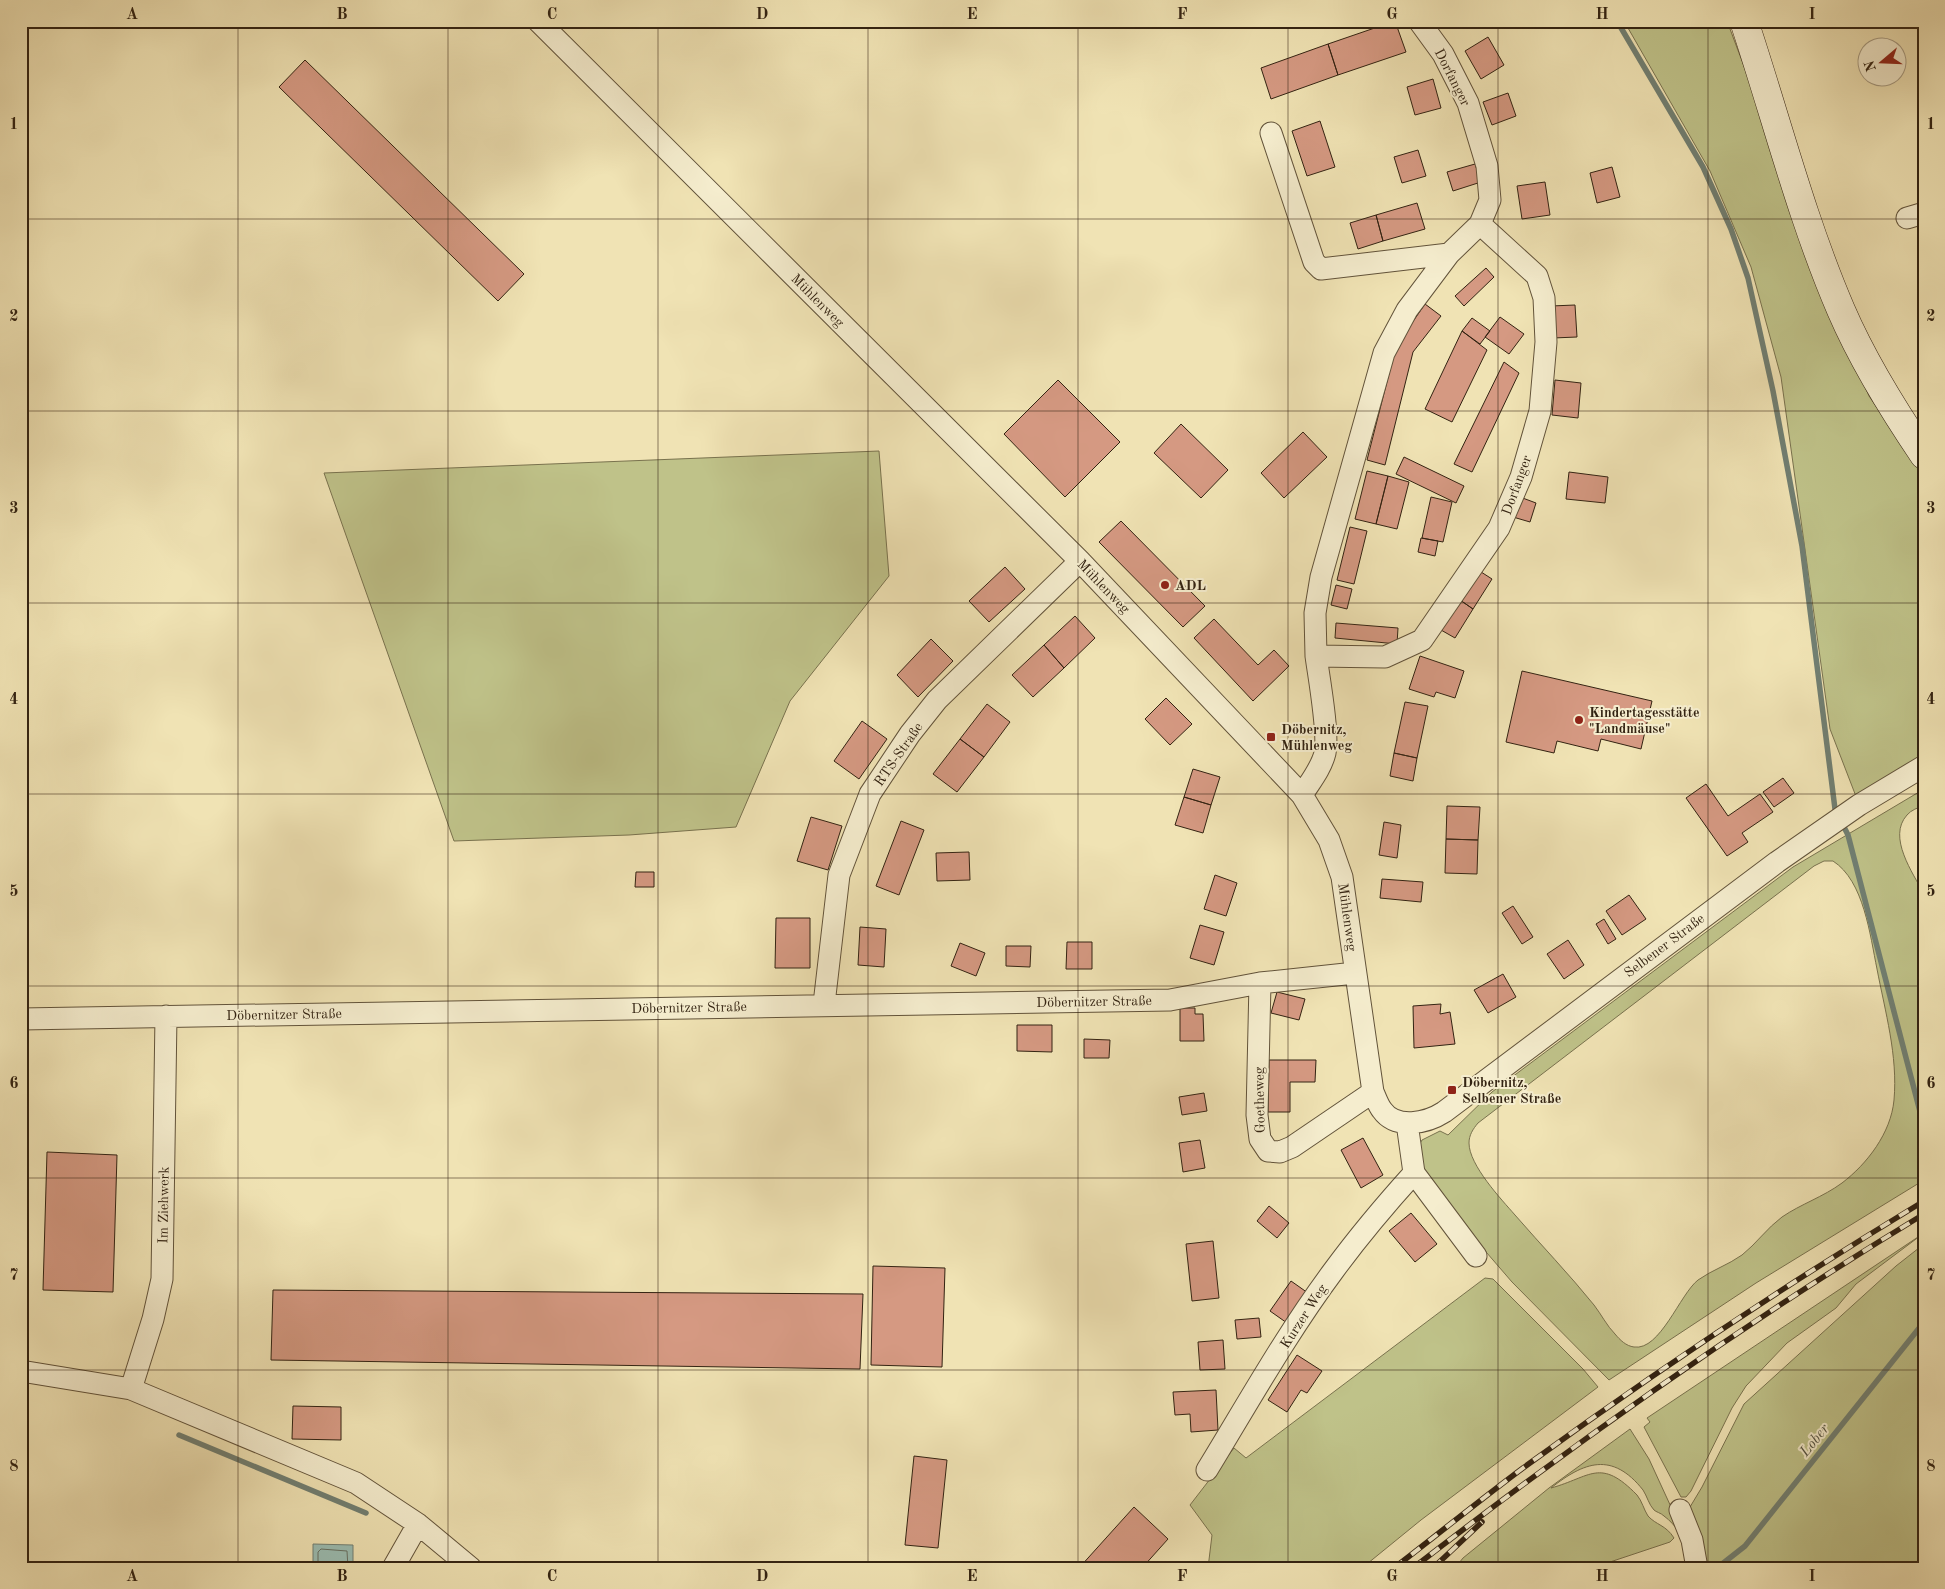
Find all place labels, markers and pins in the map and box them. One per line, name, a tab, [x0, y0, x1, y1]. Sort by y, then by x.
marker: ADL	[1159, 579, 1171, 591]
place label: ADL	[1175, 579, 1206, 593]
place label: Kindertagesstätte "Landmäuse"	[1589, 706, 1700, 736]
marker: Kindertagesstätte "Landmäuse"	[1573, 714, 1585, 726]
place label: Döbernitz, Mühlenweg	[1281, 723, 1352, 753]
marker: Döbernitz, Mühlenweg	[1265, 731, 1277, 743]
place label: Döbernitz, Selbener Straße	[1462, 1076, 1561, 1106]
marker: Döbernitz, Selbener Straße	[1446, 1084, 1458, 1096]

